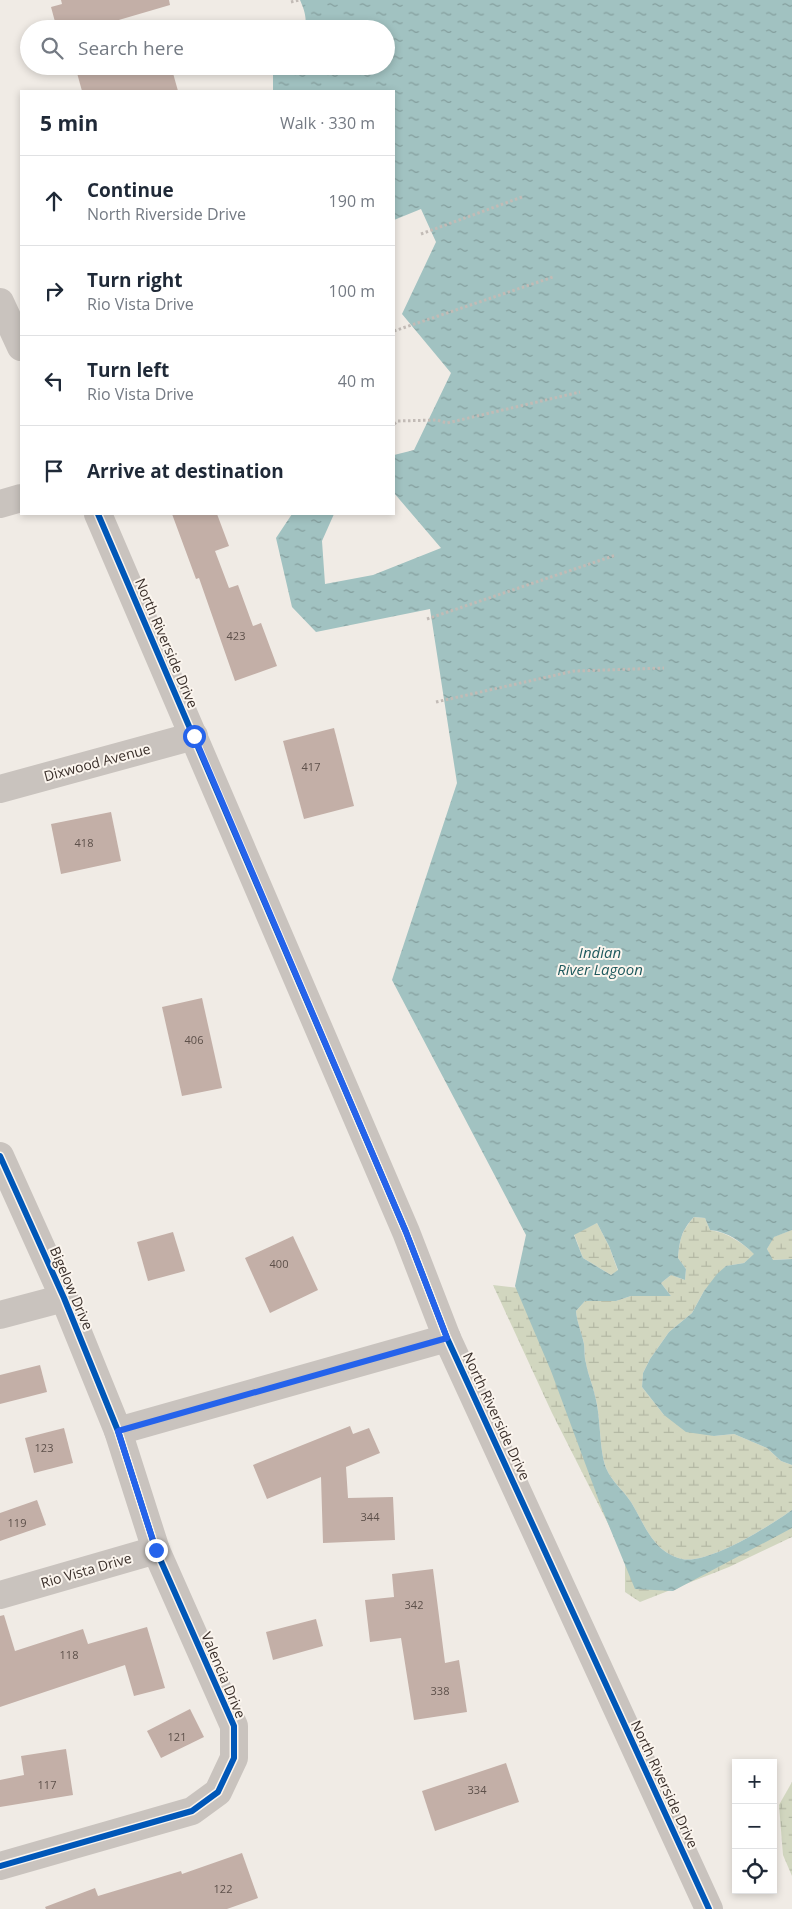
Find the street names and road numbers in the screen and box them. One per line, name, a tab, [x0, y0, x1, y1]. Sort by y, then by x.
street label: North Riverside Drive	[131, 575, 203, 711]
street label: Dixwood Avenue	[42, 739, 153, 785]
street label: Bigelow Drive	[46, 1243, 98, 1333]
street label: North Riverside Drive	[459, 1349, 535, 1483]
street label: Rio Vista Drive	[38, 1548, 134, 1592]
street label: Valencia Drive	[197, 1629, 251, 1721]
street label: North Riverside Drive	[627, 1717, 703, 1851]

